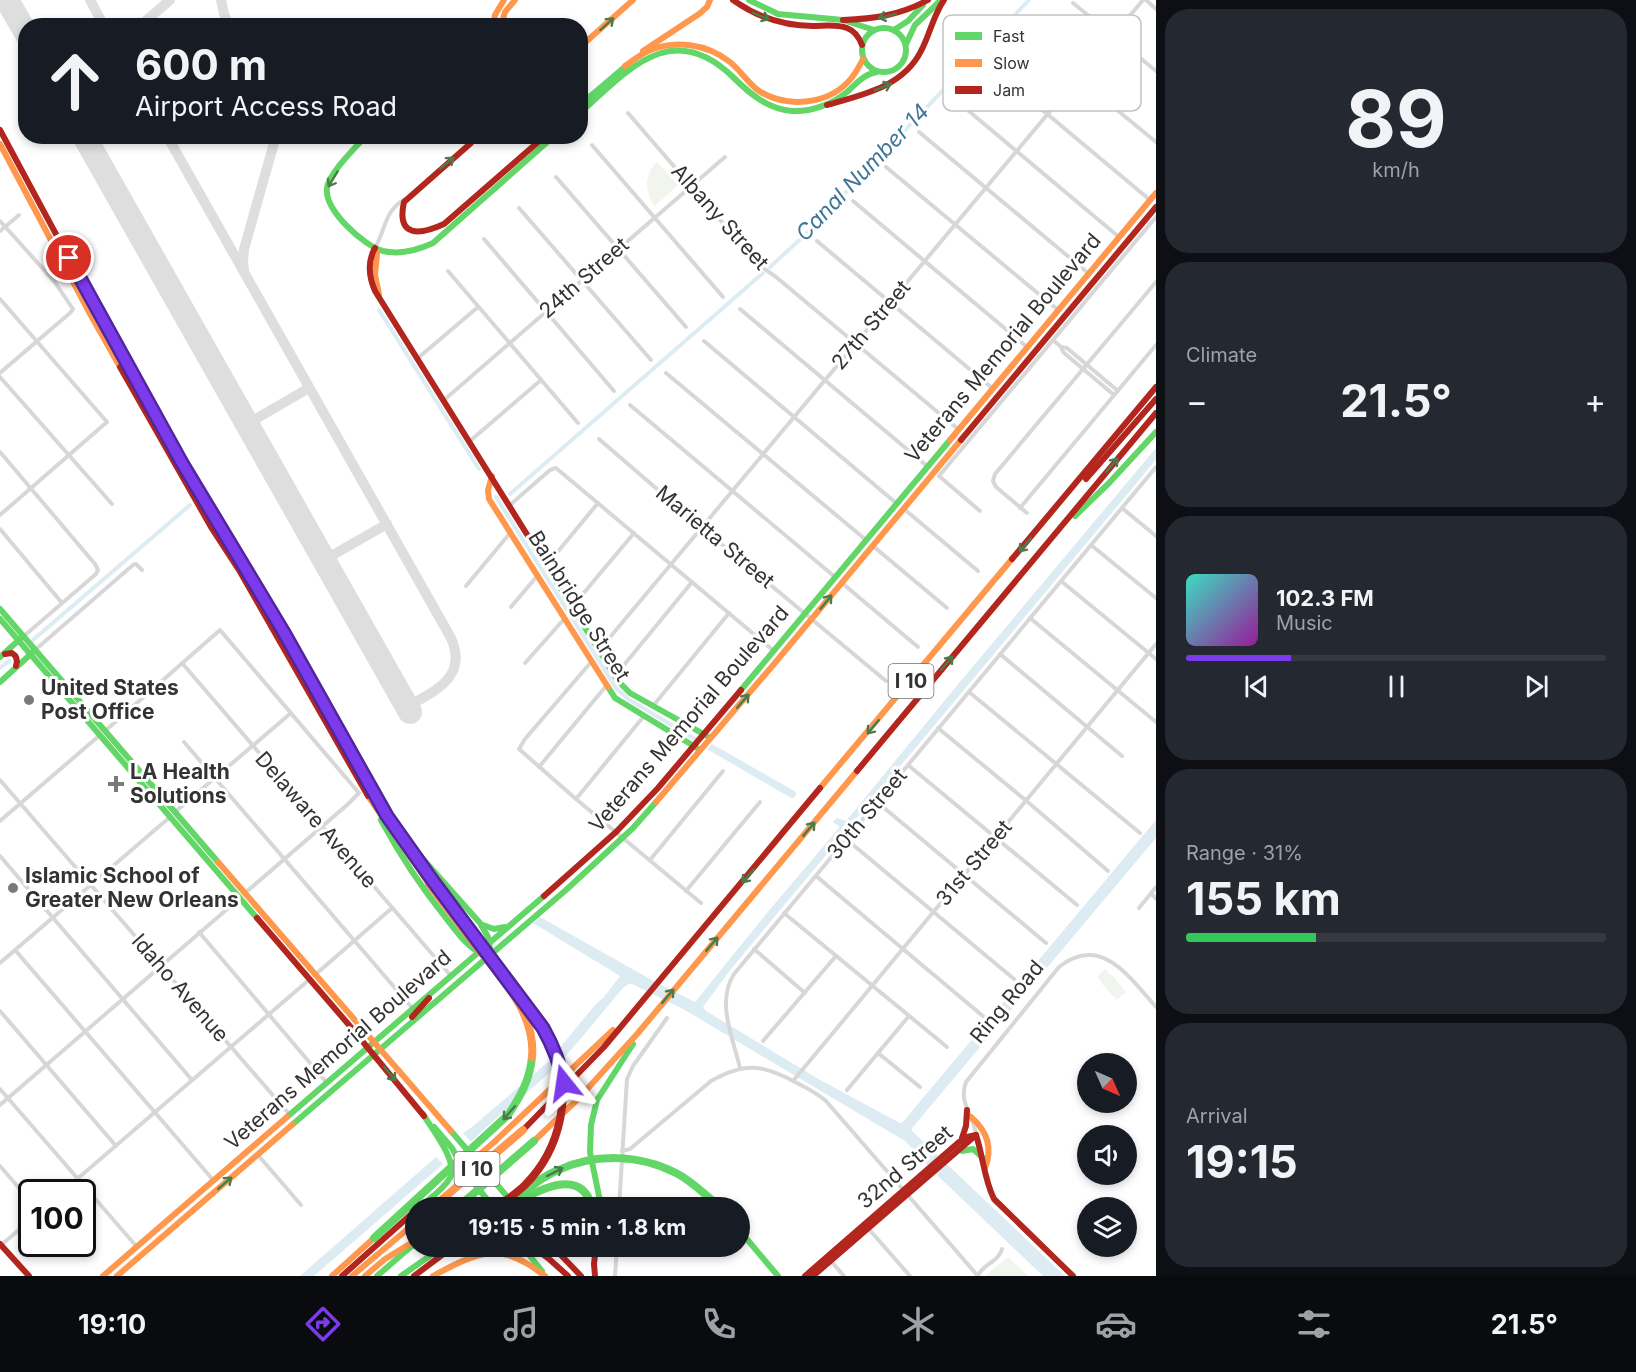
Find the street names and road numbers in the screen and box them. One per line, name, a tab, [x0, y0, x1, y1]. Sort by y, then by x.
street label: Albany Street	[666, 159, 774, 275]
street label: Veterans Memorial Boulevard	[899, 228, 1106, 467]
street label: 24th Street	[534, 232, 634, 323]
street label: 27th Street	[826, 275, 915, 375]
street label: Marietta Street	[651, 480, 780, 593]
street label: Bainbridge Street	[523, 526, 636, 686]
street label: Veterans Memorial Boulevard	[584, 600, 794, 837]
road number: I 10	[888, 664, 934, 698]
street label: Delaware Avenue	[250, 746, 382, 893]
street label: 30th Street	[821, 763, 912, 864]
street label: 31st Street	[930, 814, 1017, 911]
street label: Idaho Avenue	[127, 929, 234, 1047]
street label: Veterans Memorial Boulevard	[219, 945, 456, 1155]
street label: Ring Road	[965, 955, 1048, 1048]
street label: 32nd Street	[852, 1120, 957, 1214]
road number: I 10	[454, 1152, 500, 1186]

